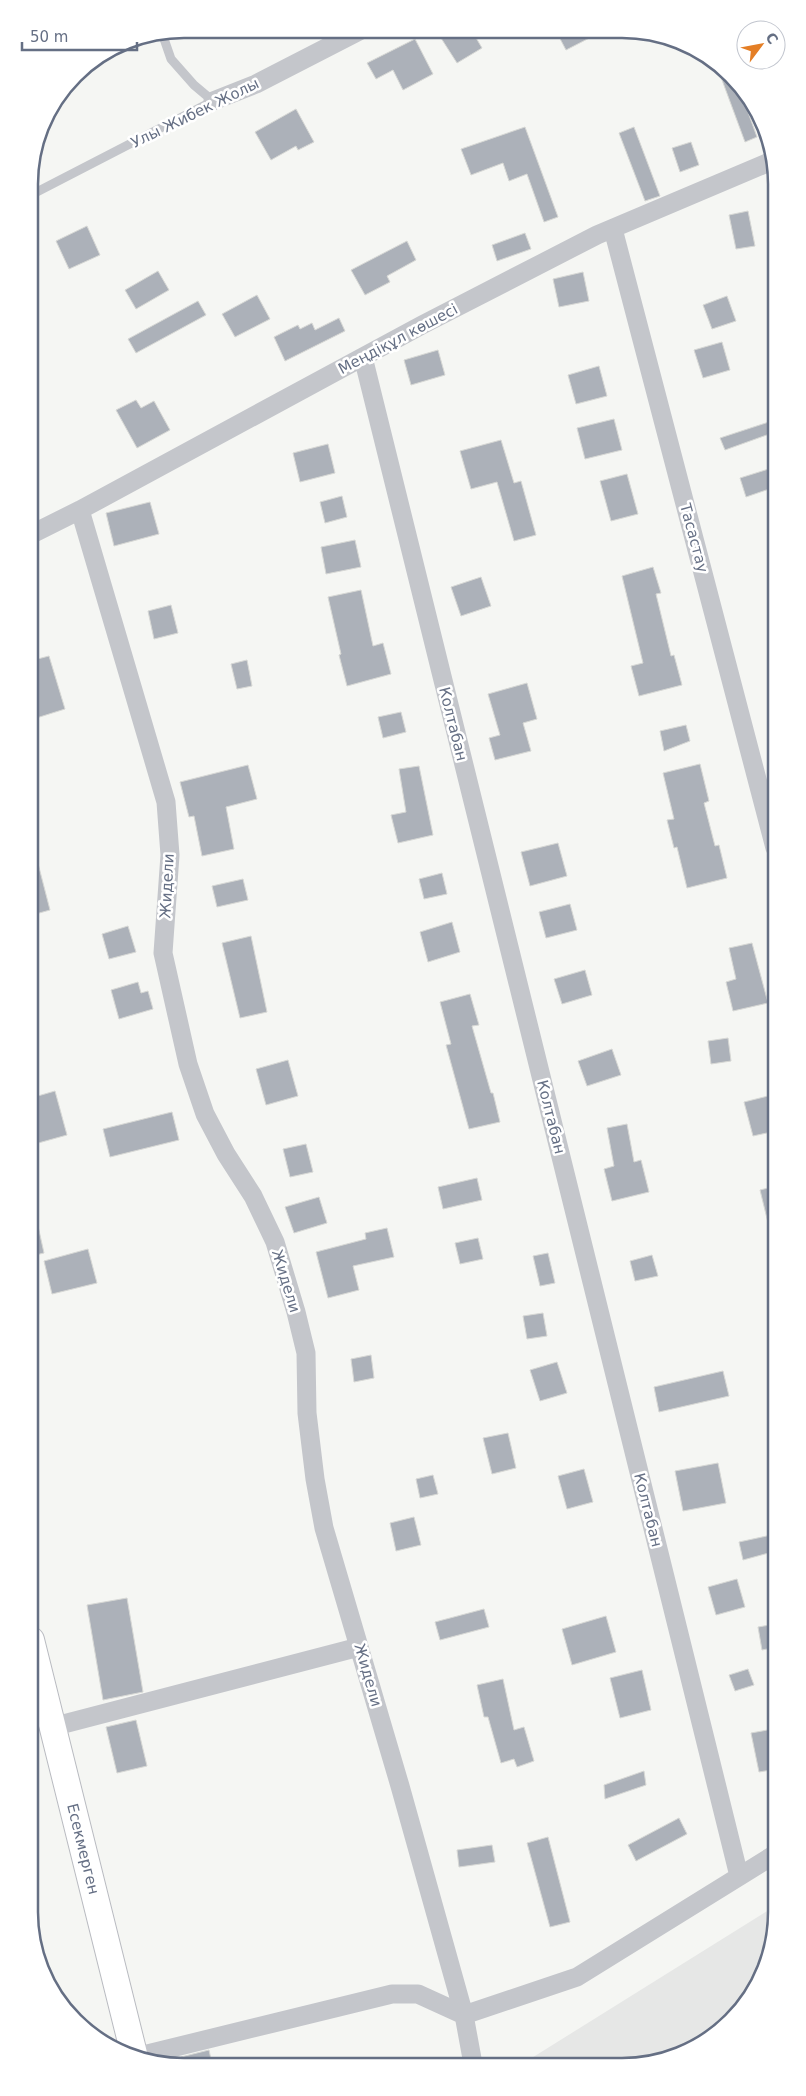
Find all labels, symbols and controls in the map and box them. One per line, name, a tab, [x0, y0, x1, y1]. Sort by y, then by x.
scale bar	[22, 20, 138, 52]
north arrow	[736, 20, 786, 70]
text: 50 m	[30, 28, 68, 46]
text: С	[763, 30, 782, 47]
street label: Улы Жибек Жолы	[128, 74, 262, 152]
street label: Меңдіқұл көшесі	[335, 300, 461, 378]
street label: Тасастау	[676, 500, 712, 575]
street label: Колтабан	[435, 685, 471, 763]
street label: Жидели	[156, 853, 178, 919]
street label: Колтабан	[533, 1078, 569, 1156]
street label: Жидели	[268, 1247, 304, 1315]
street label: Колтабан	[630, 1471, 666, 1549]
street label: Жидели	[350, 1641, 386, 1709]
street label: Eсекмерген	[63, 1802, 103, 1896]

